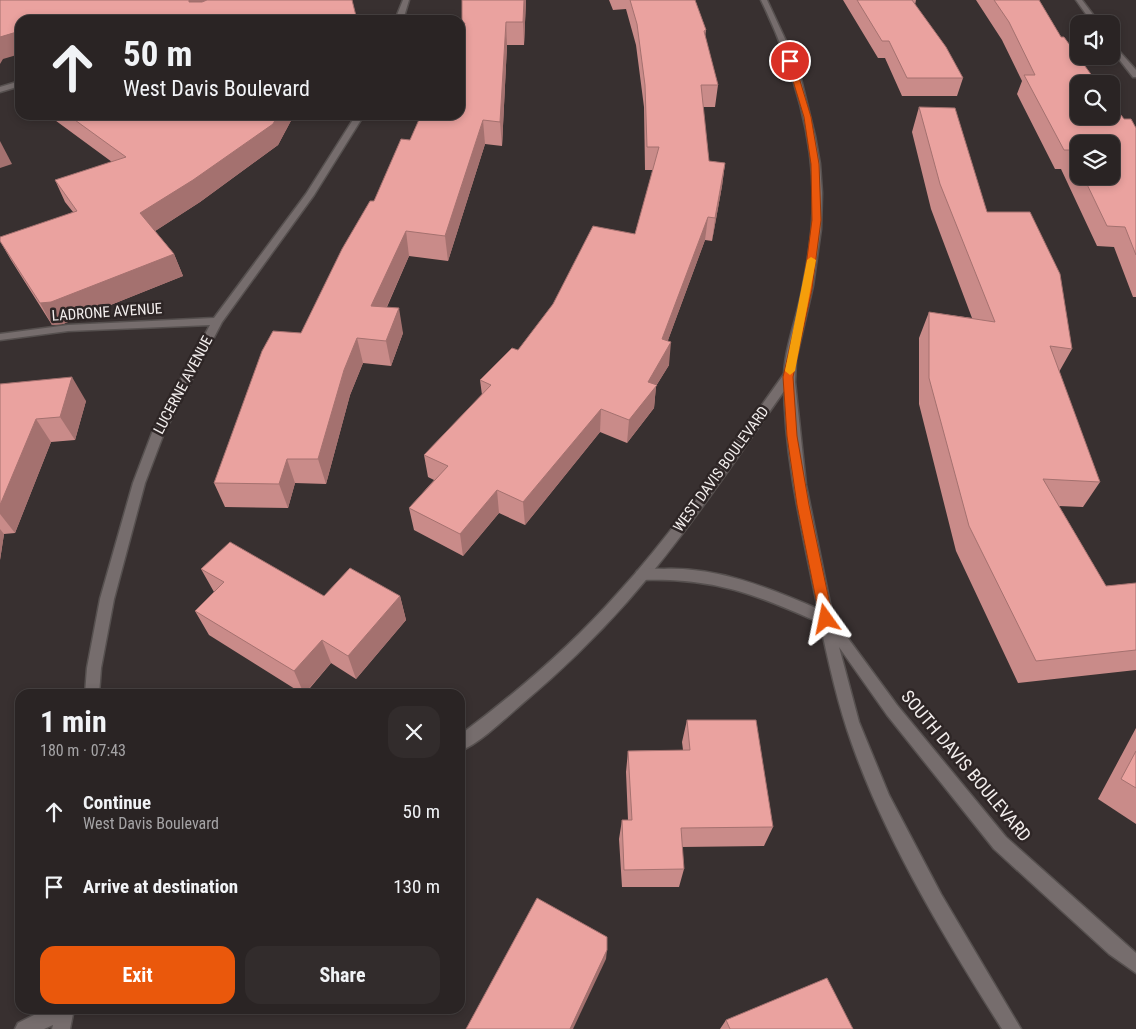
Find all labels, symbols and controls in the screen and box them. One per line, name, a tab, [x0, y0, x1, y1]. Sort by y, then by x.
map controls	[1070, 15, 1120, 185]
button: sound	[1070, 15, 1120, 65]
text: 50 m	[123, 34, 192, 75]
icon: ahead	[40, 35, 105, 100]
pin	[769, 40, 811, 82]
icon: arrive	[776, 47, 804, 75]
button: search	[1070, 75, 1120, 125]
text: West Davis Boulevard	[123, 76, 310, 101]
button: layers	[1070, 135, 1120, 185]
street label: LADRONE AVENUE	[51, 299, 163, 325]
street label: LUCERNE AVENUE	[150, 333, 216, 437]
street label: WEST DAVIS BOULEVARD	[669, 403, 773, 535]
position arrow	[799, 592, 851, 644]
street label: SOUTH DAVIS BOULEVARD	[897, 686, 1036, 845]
text: 1 min	[40, 704, 107, 739]
button: close	[388, 706, 440, 758]
text: 180 m · 07:43	[40, 741, 126, 760]
text: Continue	[83, 791, 151, 814]
icon: ahead	[40, 798, 68, 826]
text: 50 m	[403, 800, 440, 823]
text: West Davis Boulevard	[83, 814, 219, 833]
icon: arrive	[40, 873, 68, 901]
text: Arrive at destination	[83, 875, 238, 898]
text: 130 m	[393, 875, 440, 898]
button: Exit	[40, 946, 235, 1004]
button: Share	[245, 946, 440, 1004]

